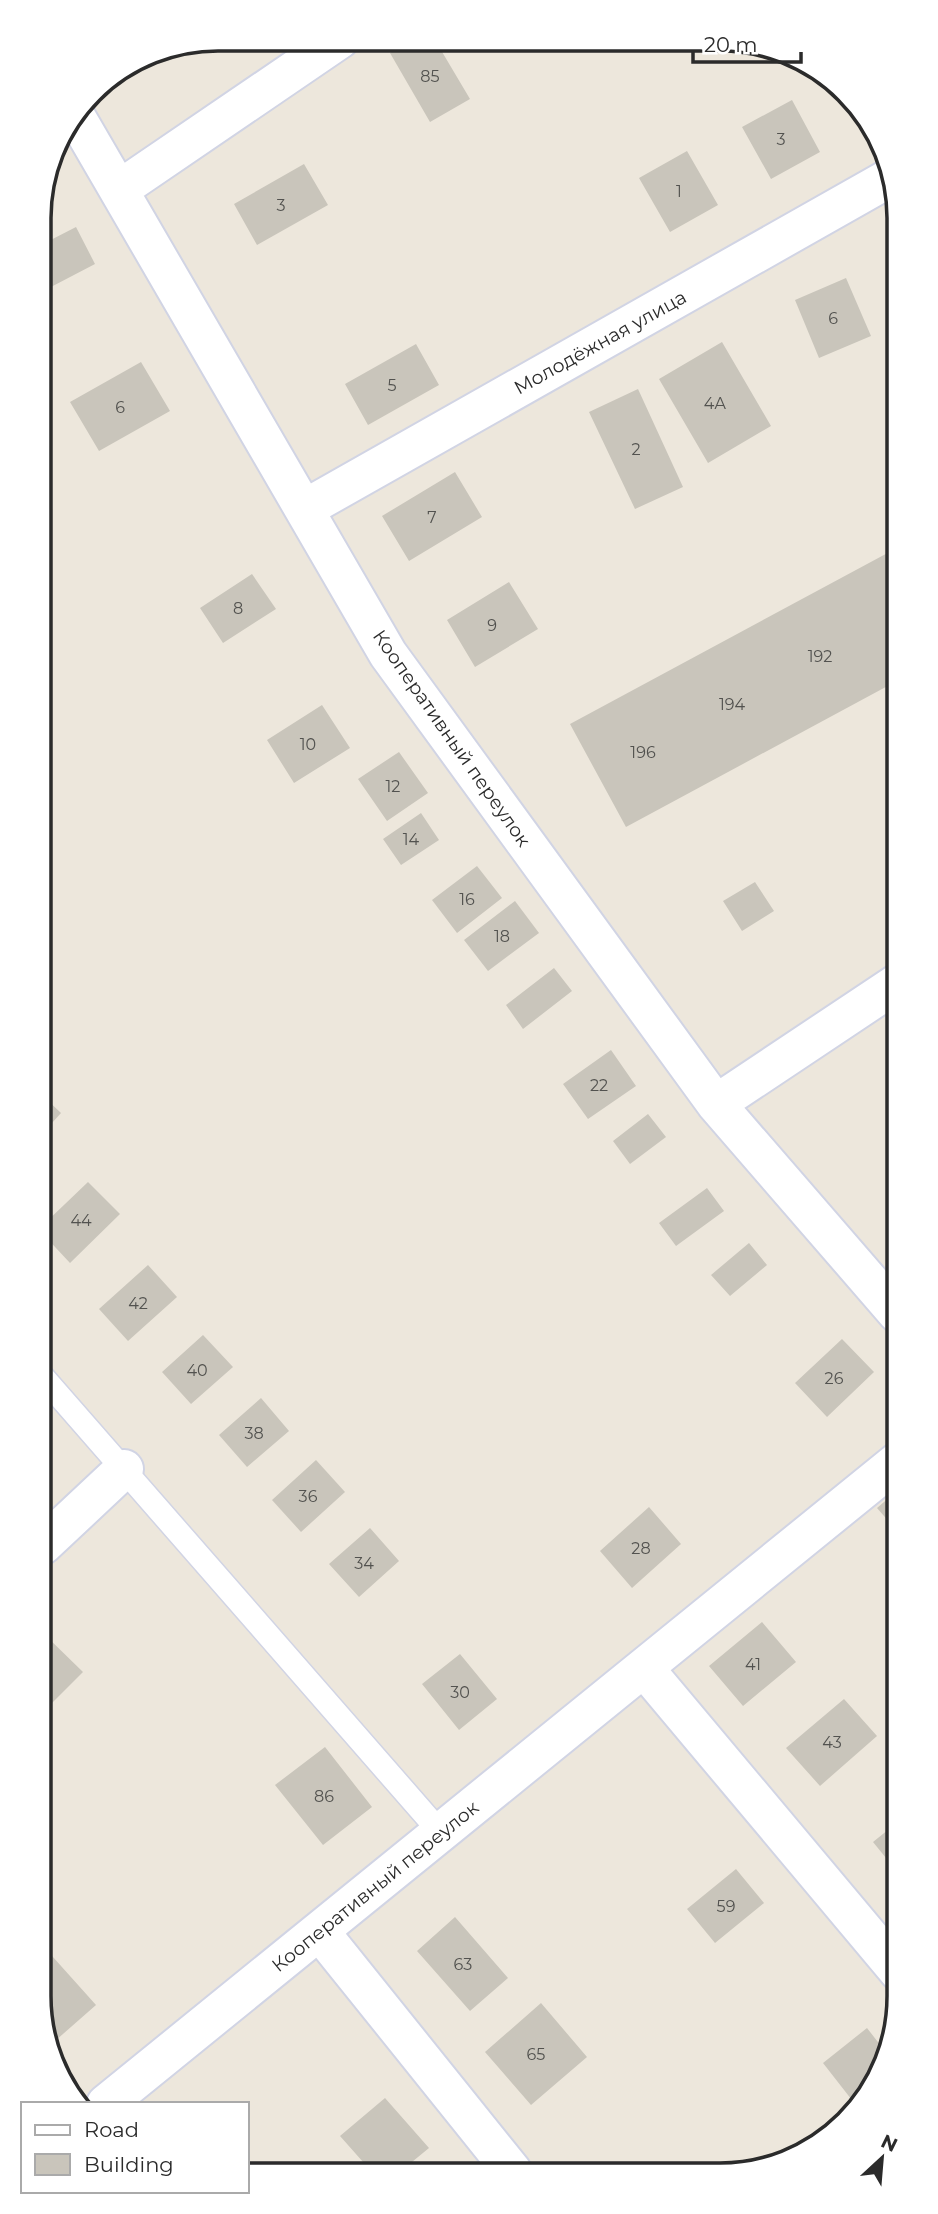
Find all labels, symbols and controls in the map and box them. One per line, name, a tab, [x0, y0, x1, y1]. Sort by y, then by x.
scale bar	[693, 21, 802, 65]
text: 20 m	[704, 32, 758, 57]
house number: 85	[420, 67, 440, 86]
house number: 3	[776, 130, 786, 149]
house number: 1	[676, 182, 682, 201]
house number: 3	[276, 196, 286, 215]
street label: Молодёжная улица	[510, 285, 690, 399]
house number: 6	[828, 309, 838, 328]
house number: 5	[387, 376, 397, 395]
house number: 4А	[704, 394, 726, 413]
house number: 6	[115, 398, 125, 417]
house number: 2	[631, 440, 641, 459]
house number: 7	[427, 508, 437, 527]
house number: 8	[233, 599, 243, 618]
house number: 9	[487, 616, 497, 635]
street label: Кооперативный переулок	[368, 625, 535, 851]
house number: 192	[808, 647, 832, 666]
house number: 194	[719, 695, 745, 714]
house number: 10	[300, 735, 316, 754]
house number: 196	[630, 743, 656, 762]
house number: 12	[386, 777, 400, 796]
house number: 14	[403, 830, 420, 849]
house number: 16	[459, 890, 475, 909]
house number: 18	[494, 927, 510, 946]
house number: 22	[590, 1076, 608, 1095]
house number: 44	[70, 1211, 92, 1230]
house number: 42	[128, 1294, 148, 1313]
house number: 40	[186, 1361, 208, 1380]
house number: 26	[825, 1369, 844, 1388]
house number: 38	[244, 1424, 264, 1443]
house number: 36	[299, 1487, 318, 1506]
house number: 28	[631, 1539, 651, 1558]
house number: 34	[354, 1554, 374, 1573]
house number: 41	[745, 1655, 761, 1674]
house number: 30	[450, 1683, 470, 1702]
house number: 43	[822, 1733, 842, 1752]
house number: 86	[314, 1787, 334, 1806]
street label: Кооперативный переулок	[267, 1796, 483, 1977]
house number: 59	[717, 1897, 735, 1916]
house number: 63	[454, 1955, 472, 1974]
house number: 65	[527, 2045, 545, 2064]
legend	[21, 2102, 248, 2193]
text: Road	[84, 2117, 139, 2142]
north arrow	[847, 2123, 917, 2193]
text: N	[877, 2129, 901, 2157]
text: Building	[84, 2152, 174, 2177]

